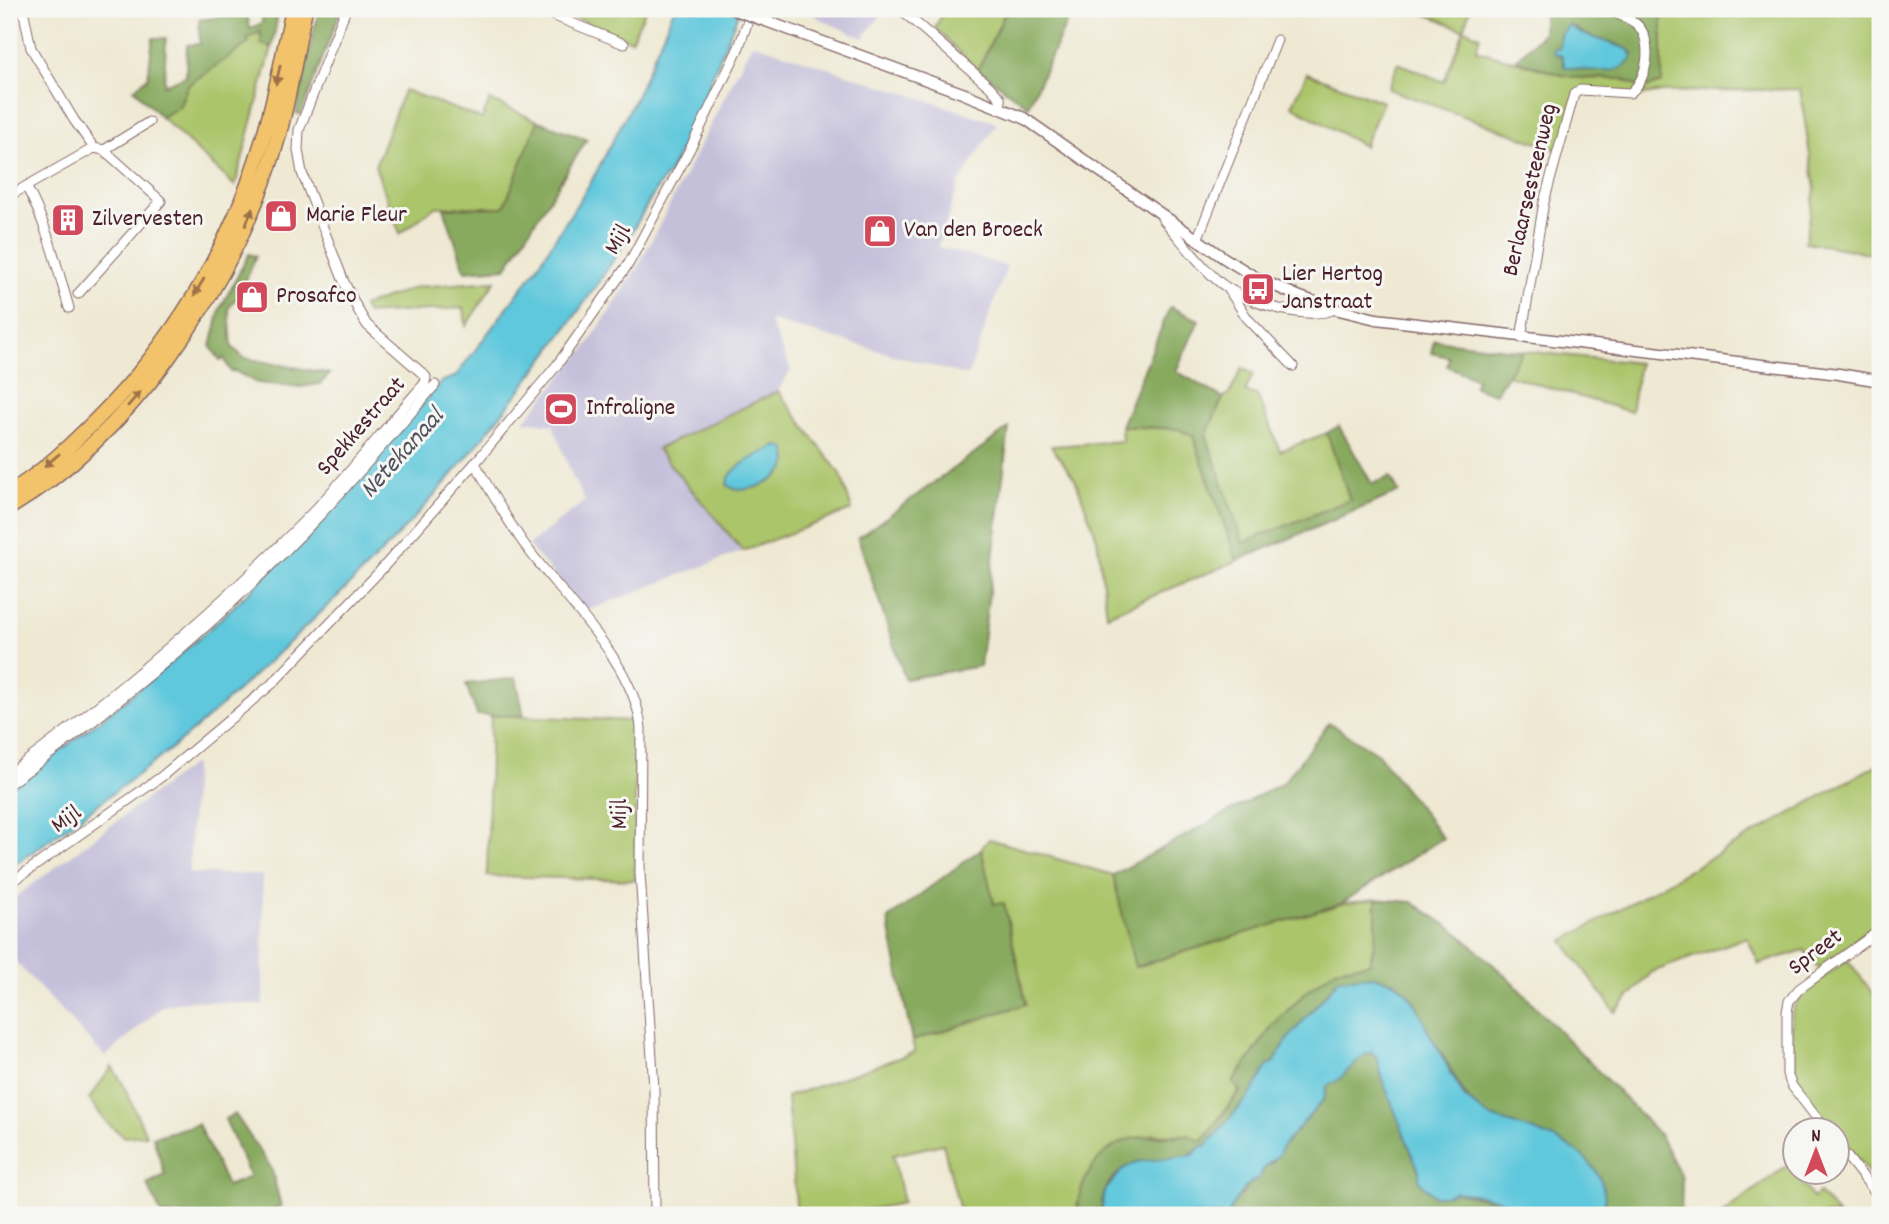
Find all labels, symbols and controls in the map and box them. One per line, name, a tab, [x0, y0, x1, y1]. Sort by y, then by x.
one-way arrow	[272, 65, 283, 87]
street label: Berlaarsesteenweg	[1495, 100, 1567, 280]
shop icon: Marie Fleur	[262, 197, 300, 235]
place label: Marie Fleur	[306, 199, 407, 233]
building icon: Zilvervesten	[49, 201, 87, 239]
place label: Zilvervesten	[92, 203, 203, 237]
one-way arrow	[244, 206, 255, 227]
shop icon: Van den Broeck	[861, 212, 899, 250]
place label: Van den Broeck	[904, 214, 1043, 248]
street label: Mijl	[597, 218, 641, 262]
place label: Lier Hertog Janstraat	[1282, 258, 1383, 320]
bus stop icon: Lier Hertog Janstraat	[1239, 270, 1277, 308]
one-way arrow	[193, 278, 205, 297]
shop icon: Prosafco	[233, 278, 271, 316]
place label: Prosafco	[276, 280, 357, 314]
street label: Spekkestraat	[309, 370, 415, 484]
one-way arrow	[126, 390, 142, 408]
sports icon: Infraligne	[542, 390, 580, 428]
place label: Infraligne	[586, 392, 675, 426]
water label: Netekanaal	[352, 399, 455, 508]
one-way arrow	[44, 452, 61, 467]
street label: Mijl	[45, 797, 90, 843]
street label: Mijl	[604, 798, 638, 829]
street label: Spreet	[1782, 921, 1851, 985]
north arrow	[1780, 1116, 1850, 1186]
text: N	[1811, 1124, 1821, 1151]

